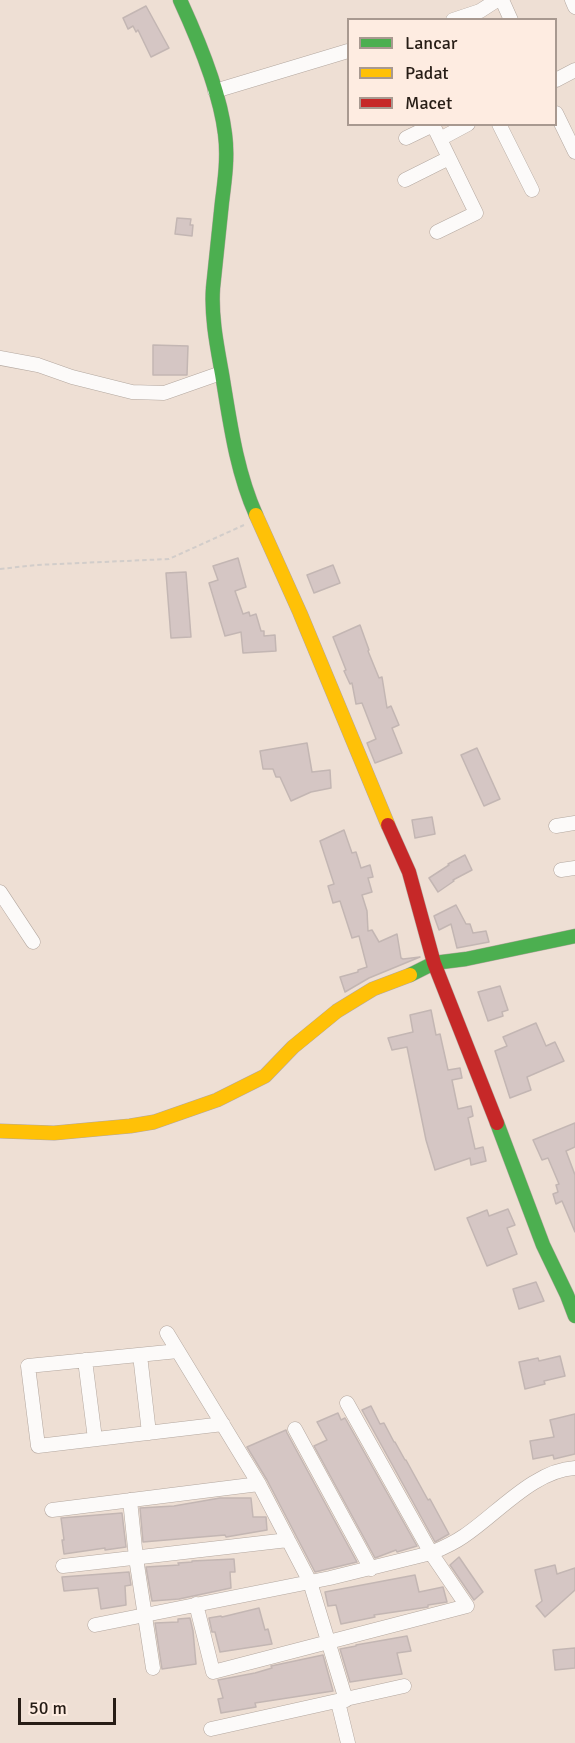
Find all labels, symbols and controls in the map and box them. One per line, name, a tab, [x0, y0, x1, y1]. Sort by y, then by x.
legend	[347, 18, 557, 126]
text: Lancar	[405, 32, 457, 54]
text: Padat	[405, 62, 449, 84]
text: Macet	[405, 92, 452, 114]
scale bar	[21, 1686, 118, 1724]
text: 50 m	[29, 1697, 67, 1719]

